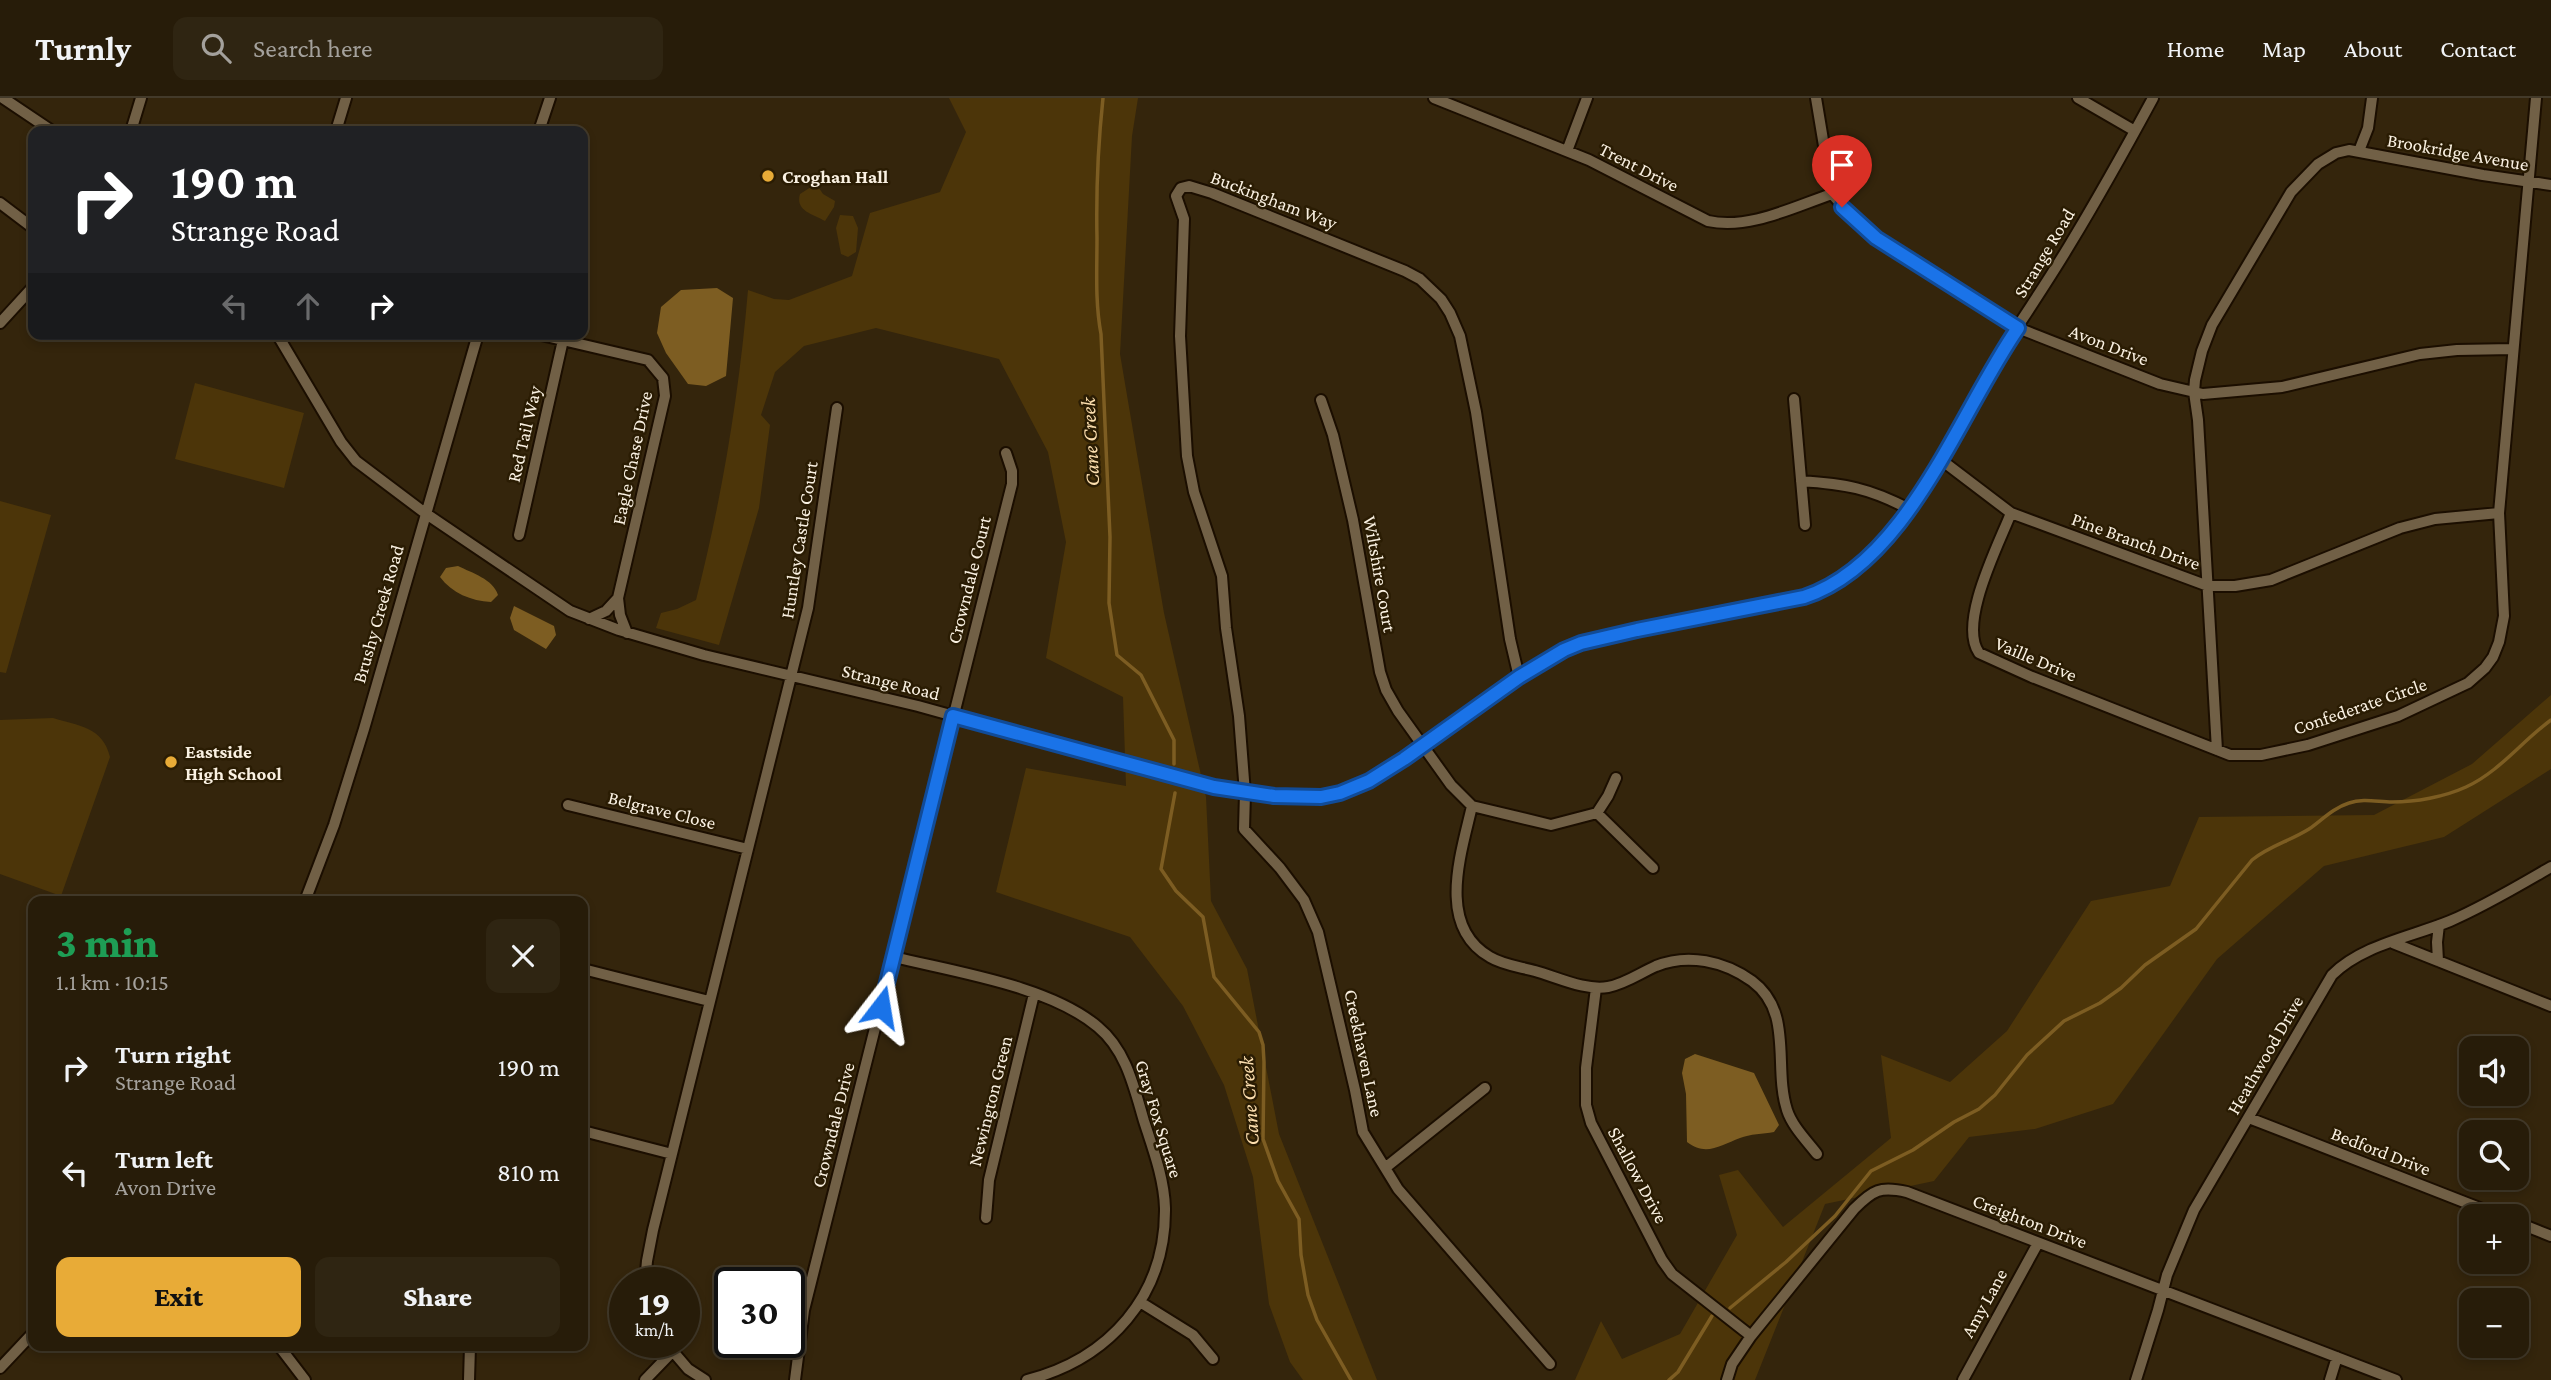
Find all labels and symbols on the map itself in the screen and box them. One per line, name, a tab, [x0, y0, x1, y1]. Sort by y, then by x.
street label: Brookridge Avenue	[2386, 129, 2530, 175]
pin	[1812, 135, 1872, 207]
street label: Trent Drive	[1596, 138, 1682, 196]
place label: Croghan Hall	[782, 166, 889, 187]
street label: Buckingham Way	[1208, 166, 1340, 234]
marker: Croghan Hall	[760, 168, 776, 184]
street label: Strange Road	[2009, 205, 2079, 301]
street label: Avon Drive	[2066, 320, 2152, 370]
street label: Red Tail Way	[503, 384, 545, 484]
street label: Eagle Chase Drive	[608, 389, 656, 527]
water label: Cane Creek	[1076, 396, 1104, 487]
street label: Huntley Castle Court	[776, 459, 822, 620]
street label: Pine Branch Drive	[2069, 508, 2203, 574]
street label: Crowndale Court	[943, 513, 995, 646]
street label: Wiltshire Court	[1359, 514, 1401, 635]
street label: Brushy Creek Road	[348, 543, 408, 685]
street label: Vaille Drive	[1992, 632, 2080, 686]
street label: Strange Road	[840, 660, 942, 704]
street label: Confederate Circle	[2290, 673, 2430, 739]
place label: Eastside High School	[185, 741, 282, 784]
marker: Eastside High School	[163, 754, 179, 770]
street label: Belgrave Close	[606, 787, 718, 833]
position arrow	[844, 970, 918, 1044]
street label: Creekhaven Lane	[1340, 987, 1388, 1119]
street label: Heathwood Drive	[2223, 992, 2307, 1118]
street label: Newington Green	[964, 1034, 1016, 1168]
water label: Cane Creek	[1234, 1055, 1264, 1146]
street label: Gray Fox Square	[1131, 1057, 1187, 1181]
street label: Crowndale Drive	[807, 1060, 859, 1190]
street label: Bedford Drive	[2328, 1122, 2434, 1180]
street label: Shallow Drive	[1604, 1123, 1672, 1227]
street label: Creighton Drive	[1970, 1190, 2090, 1252]
street label: Amy Lane	[1957, 1265, 2011, 1341]
speed limit sign: 30	[714, 1267, 805, 1358]

